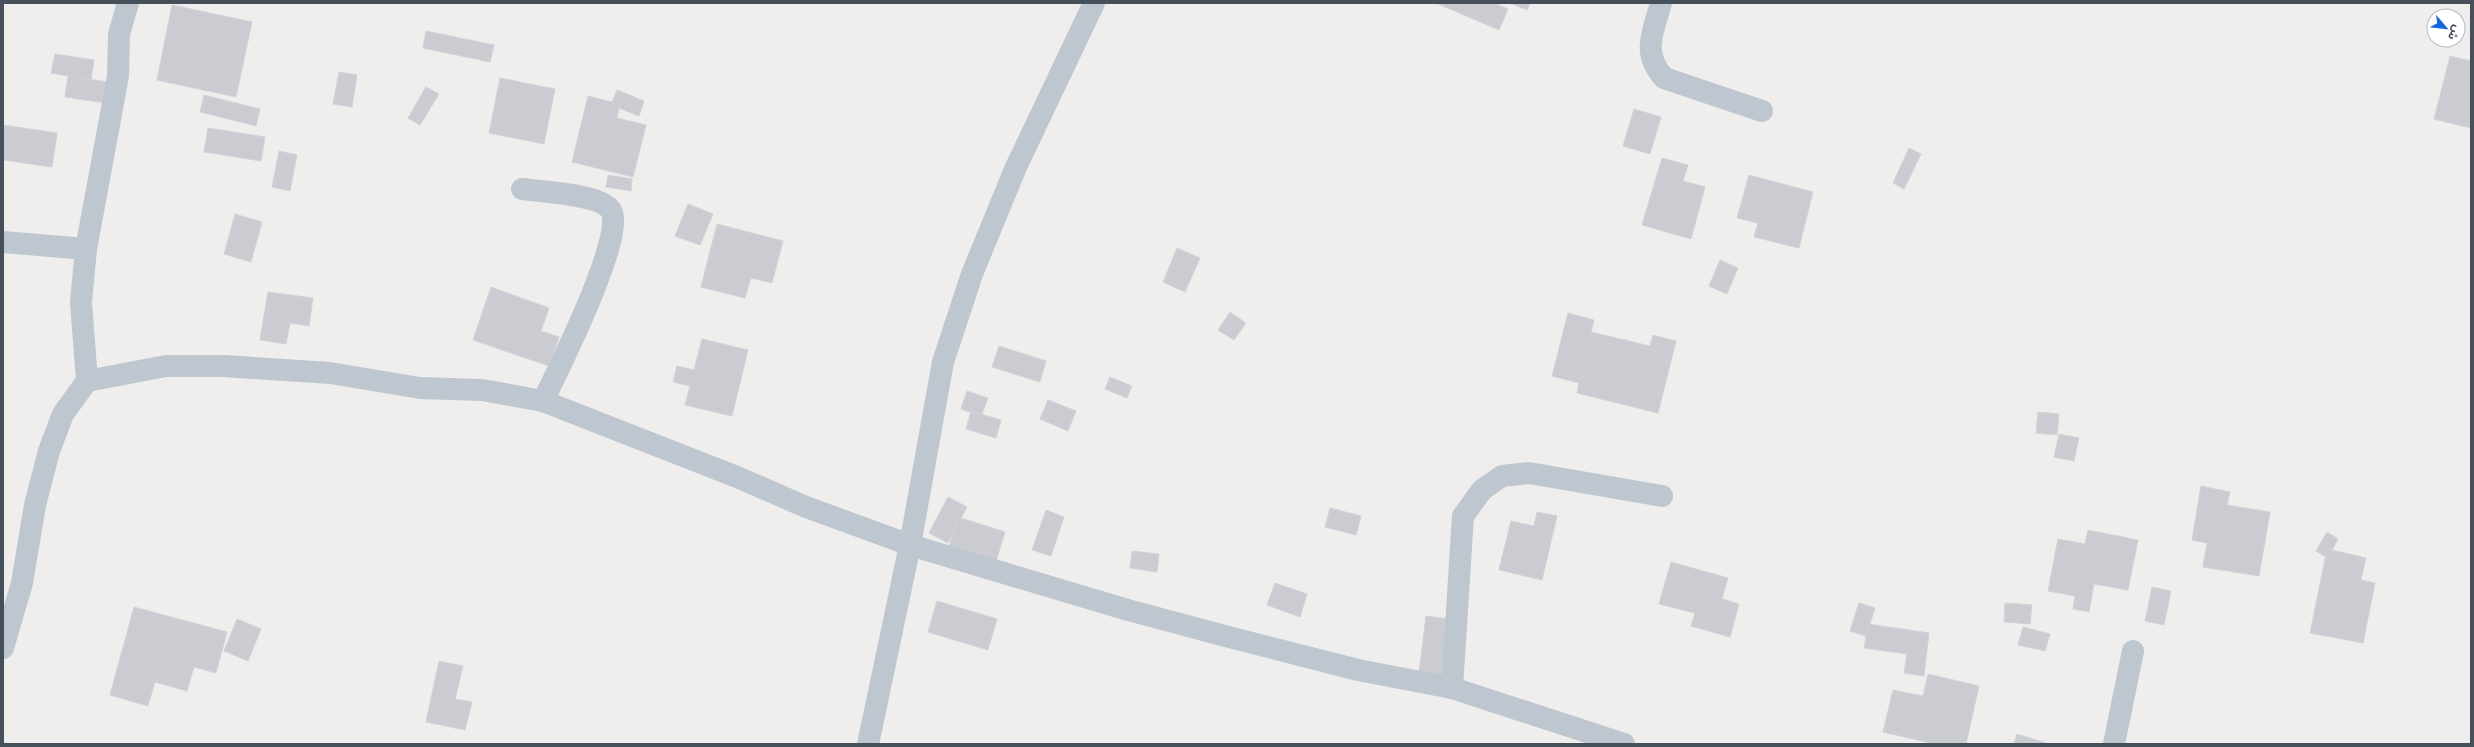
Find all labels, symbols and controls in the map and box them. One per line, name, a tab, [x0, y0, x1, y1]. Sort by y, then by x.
north arrow	[2426, 8, 2466, 48]
text: ش	[2445, 23, 2465, 43]

